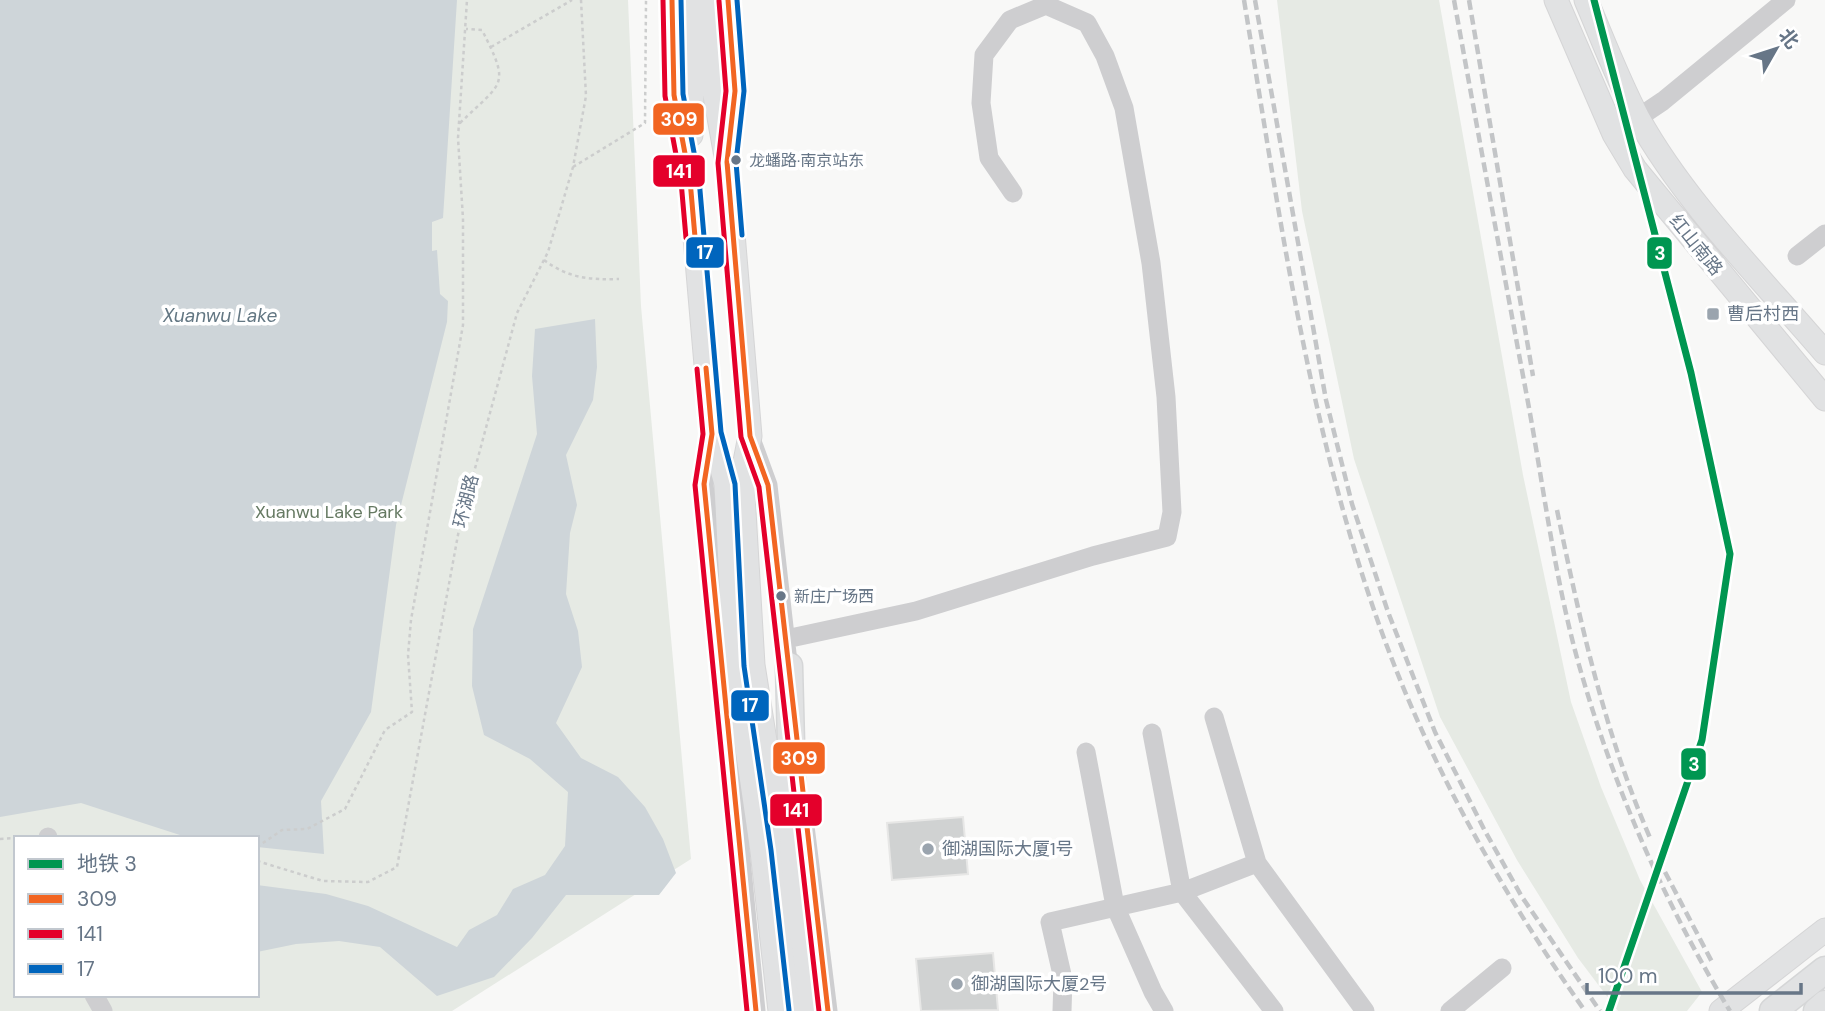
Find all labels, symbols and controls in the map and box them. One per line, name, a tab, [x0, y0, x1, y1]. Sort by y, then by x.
north arrow	[1741, 14, 1811, 84]
text: 北	[1773, 23, 1805, 54]
line badge: 309	[652, 102, 705, 136]
text: 309	[661, 107, 697, 132]
place label: 龙蟠路·南京站东	[749, 150, 864, 171]
marker: 龙蟠路·南京站东	[729, 153, 743, 167]
line badge: 141	[652, 154, 706, 188]
text: 141	[666, 159, 692, 184]
street label: 红山南路	[1664, 209, 1728, 281]
line badge: 17	[685, 236, 725, 269]
line badge: 3	[1646, 236, 1673, 270]
text: 17	[696, 240, 714, 265]
text: 3	[1654, 241, 1666, 266]
place label: 曹后村西	[1727, 302, 1799, 326]
water label: Xuanwu Lake	[162, 303, 277, 328]
marker: 曹后村西	[1705, 306, 1721, 322]
street label: 环湖路	[448, 472, 484, 530]
park label: Xuanwu Lake Park	[255, 500, 403, 524]
place label: 新庄广场西	[794, 586, 874, 607]
marker: 新庄广场西	[774, 589, 788, 603]
line badge: 17	[730, 689, 770, 722]
text: 17	[741, 693, 759, 718]
line badge: 309	[772, 741, 826, 775]
text: 309	[781, 746, 817, 771]
line badge: 3	[1680, 747, 1707, 781]
text: 3	[1688, 752, 1700, 777]
line badge: 141	[769, 793, 823, 827]
text: 141	[783, 798, 809, 823]
legend	[14, 836, 259, 997]
place label: 御湖国际大厦1号	[942, 837, 1074, 861]
marker: 御湖国际大厦1号	[920, 841, 936, 857]
text: 地铁 3	[77, 850, 137, 878]
text: 309	[77, 885, 117, 913]
text: 141	[77, 920, 103, 948]
scale bar	[1587, 951, 1800, 995]
text: 17	[77, 955, 95, 983]
text: 100 m	[1598, 962, 1658, 990]
place label: 御湖国际大厦2号	[971, 972, 1107, 996]
marker: 御湖国际大厦2号	[949, 976, 965, 992]

